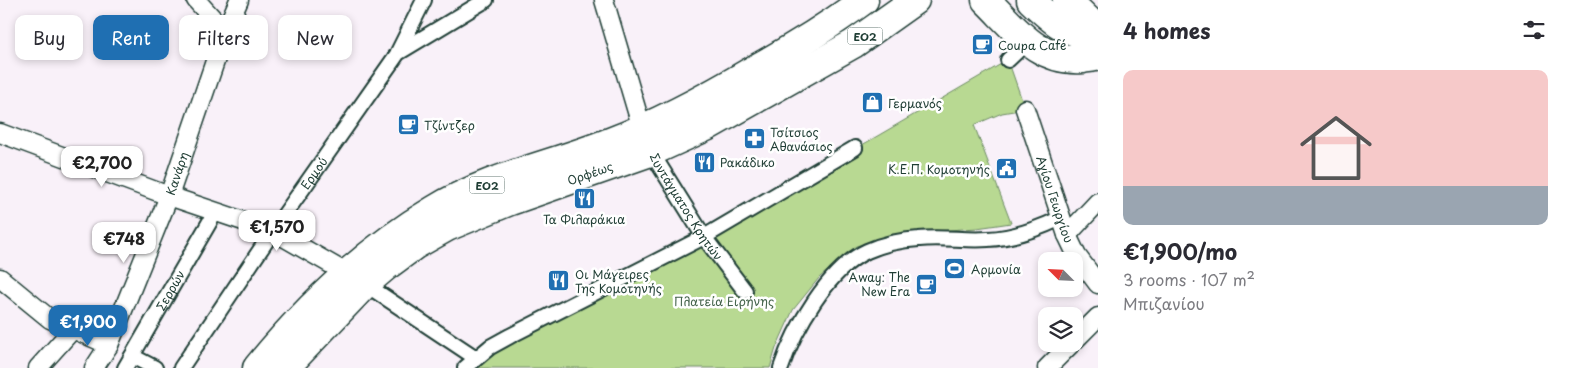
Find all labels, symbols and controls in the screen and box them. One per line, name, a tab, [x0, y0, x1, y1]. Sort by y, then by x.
text: 4 homes	[1123, 14, 1210, 46]
chip: Buy	[15, 15, 83, 60]
chip: Rent	[93, 15, 169, 60]
chip: Filters	[179, 15, 268, 60]
chip: New	[278, 15, 352, 60]
icon: filters	[1520, 16, 1548, 44]
road number: ΕΟ2	[848, 28, 882, 44]
cafe icon: Coupa Café	[970, 33, 994, 57]
place label: Coupa Café	[998, 36, 1066, 54]
shop icon: Γερμανός	[860, 91, 884, 115]
place label: Γερμανός	[888, 94, 942, 112]
icon: home	[1291, 103, 1381, 193]
cafe icon: Τζίντζερ	[396, 113, 420, 137]
place label: Τζίντζερ	[424, 116, 475, 134]
place label: Τσίτσιος Αθανάσιος	[770, 123, 833, 155]
pharmacy icon: Τσίτσιος Αθανάσιος	[742, 127, 766, 151]
pin: €2,700	[61, 146, 143, 188]
street label: Κανάρη	[161, 149, 193, 197]
text: €2,700	[72, 150, 132, 174]
street label: Συντάγματος Κρητών	[646, 150, 727, 264]
restaurant icon: Ρακάδικο	[692, 150, 716, 174]
street label: Ερμού	[296, 153, 331, 193]
place label: Ρακάδικο	[720, 153, 775, 171]
street label: Αγίου Γεωργίου	[1032, 153, 1078, 246]
street label: Ορφέως	[565, 157, 615, 189]
public building icon: Κ.Ε.Π. Κομοτηνής	[994, 157, 1018, 181]
place label: Κ.Ε.Π. Κομοτηνής	[888, 160, 990, 178]
road number: ΕΟ2	[470, 176, 504, 194]
restaurant icon: Τα Φιλαράκια	[572, 186, 596, 210]
pin: €1,570	[236, 210, 318, 252]
place label: Τα Φιλαράκια	[543, 210, 625, 228]
text: €1,570	[250, 214, 304, 238]
pin: €748	[94, 222, 154, 264]
text: €748	[103, 226, 145, 250]
text: €1,900/mo	[1123, 235, 1237, 267]
north arrow	[1038, 252, 1082, 298]
map controls	[1038, 252, 1083, 352]
sports icon: Αρμονία	[943, 257, 967, 281]
place label: Αρμονία	[971, 260, 1021, 278]
place label: Οι Μάγειρες Της Κομοτηνής	[575, 265, 662, 297]
street label: Σερρών	[151, 267, 189, 314]
text: 3 rooms · 107 m²	[1123, 267, 1255, 291]
place label: Away: The New Era	[849, 268, 911, 300]
restaurant icon: Οι Μάγειρες Της Κομοτηνής	[547, 269, 571, 293]
cafe icon: Away: The New Era	[914, 272, 938, 296]
text: Μπιζανίου	[1123, 291, 1205, 315]
park label: Πλατεία Ειρήνης	[674, 292, 774, 310]
pin: €1,900	[47, 304, 129, 347]
button: layers	[1038, 307, 1083, 352]
text: €1,900	[60, 309, 116, 333]

